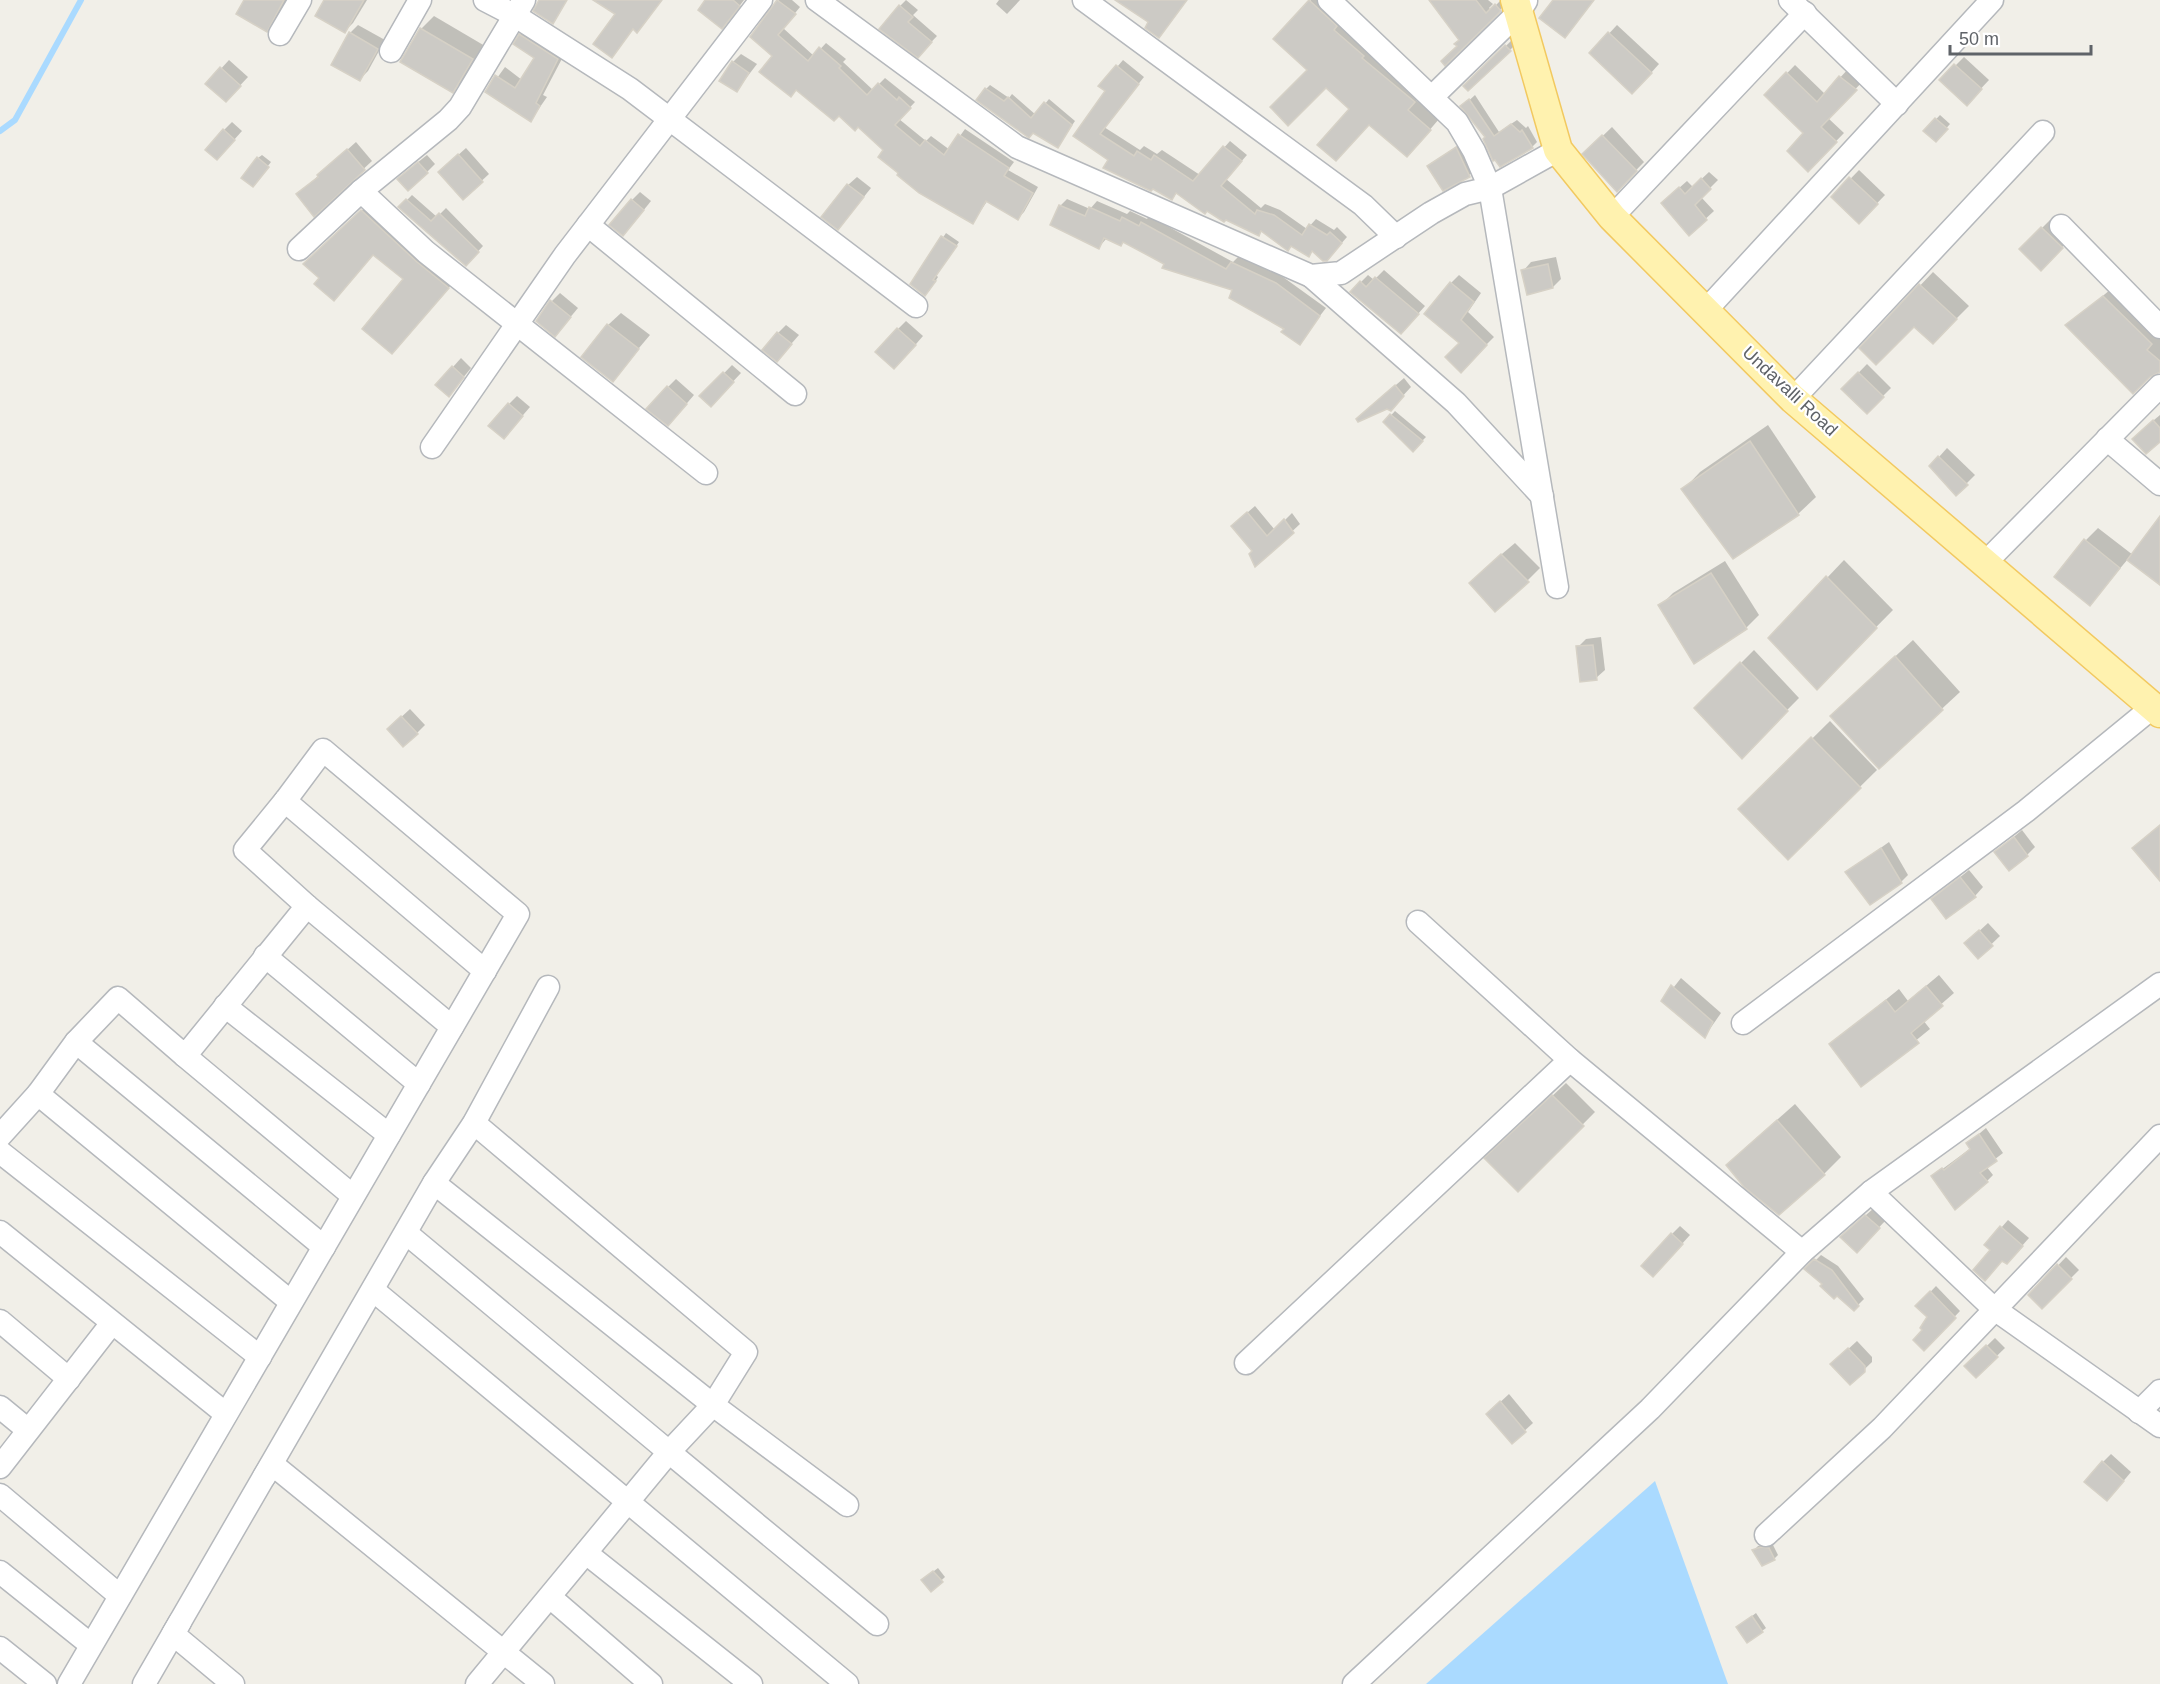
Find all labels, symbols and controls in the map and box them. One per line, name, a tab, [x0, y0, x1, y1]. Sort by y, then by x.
scale bar	[1950, 18, 2091, 56]
text: 50 m	[1959, 29, 1999, 49]
street label: Undavalli Road	[1739, 342, 1841, 440]

